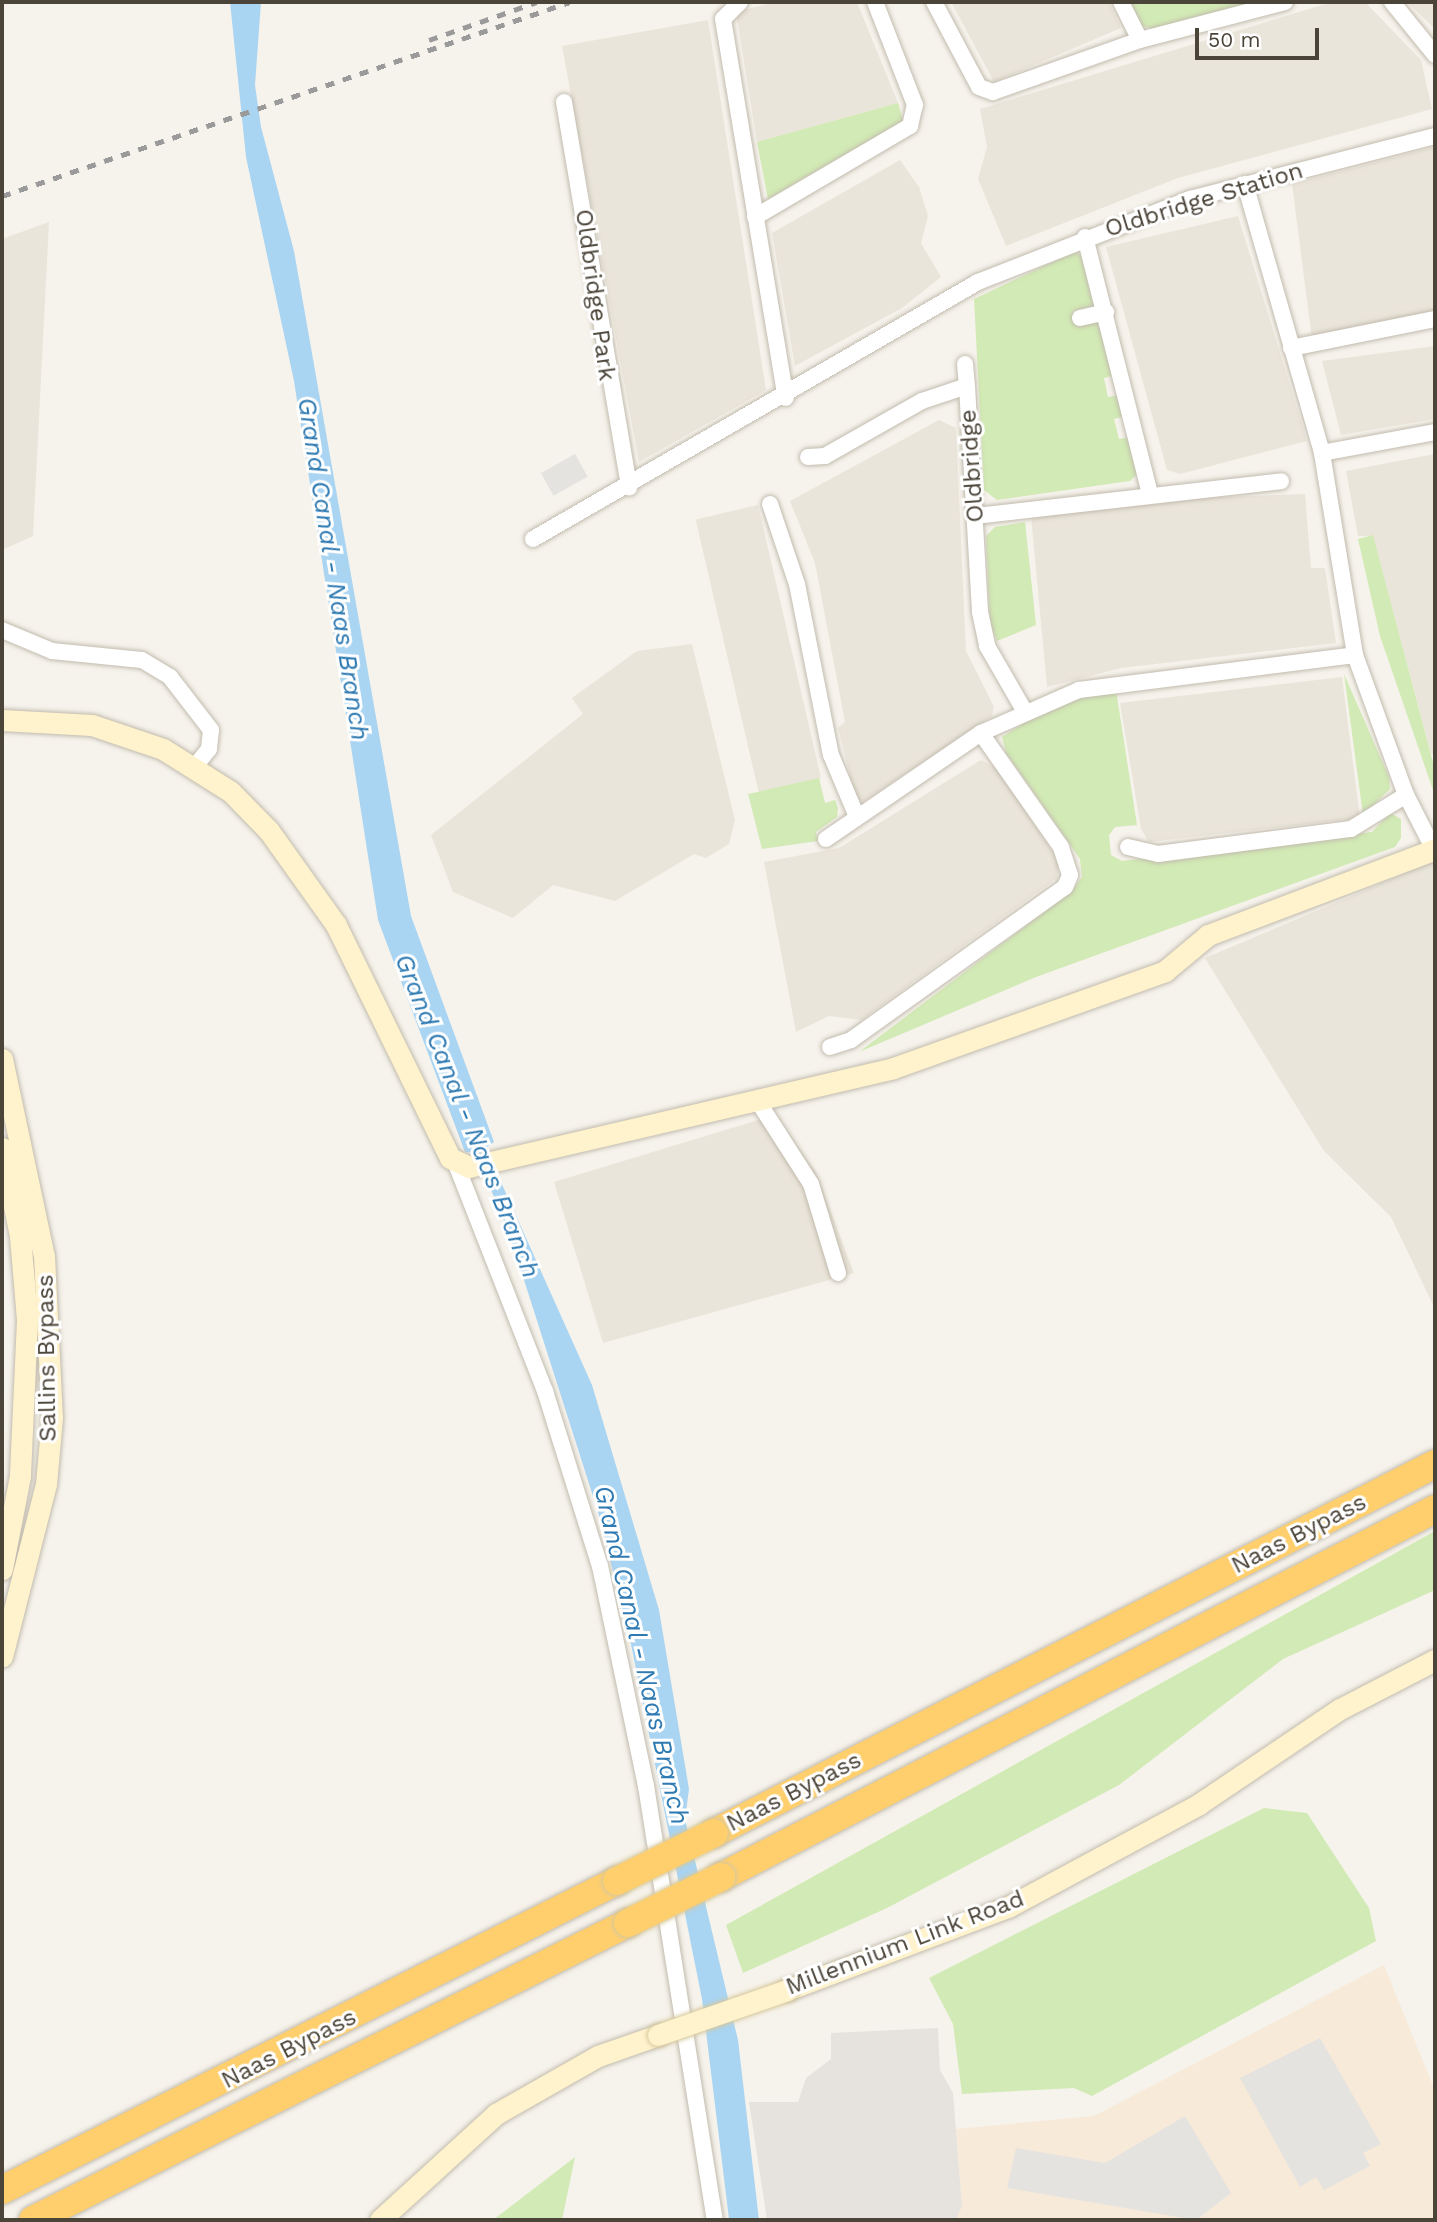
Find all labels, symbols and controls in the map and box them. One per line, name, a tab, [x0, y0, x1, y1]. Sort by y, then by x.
scale bar	[1199, 14, 1323, 58]
text: 50 m	[1208, 27, 1260, 52]
street label: Oldbridge Station	[1101, 156, 1307, 244]
street label: Oldbridge Park	[569, 207, 621, 383]
water label: Grand Canal - Naas Branch	[290, 395, 376, 743]
street label: Oldbridge	[954, 409, 990, 523]
water label: Grand Canal - Naas Branch	[387, 949, 547, 1283]
street label: Sallins Bypass	[31, 1274, 63, 1442]
water label: Grand Canal - Naas Branch	[587, 1482, 695, 1828]
street label: Naas Bypass	[1227, 1488, 1371, 1580]
street label: Naas Bypass	[722, 1746, 866, 1838]
street label: Millennium Link Road	[782, 1884, 1028, 2002]
street label: Naas Bypass	[217, 2003, 361, 2095]

